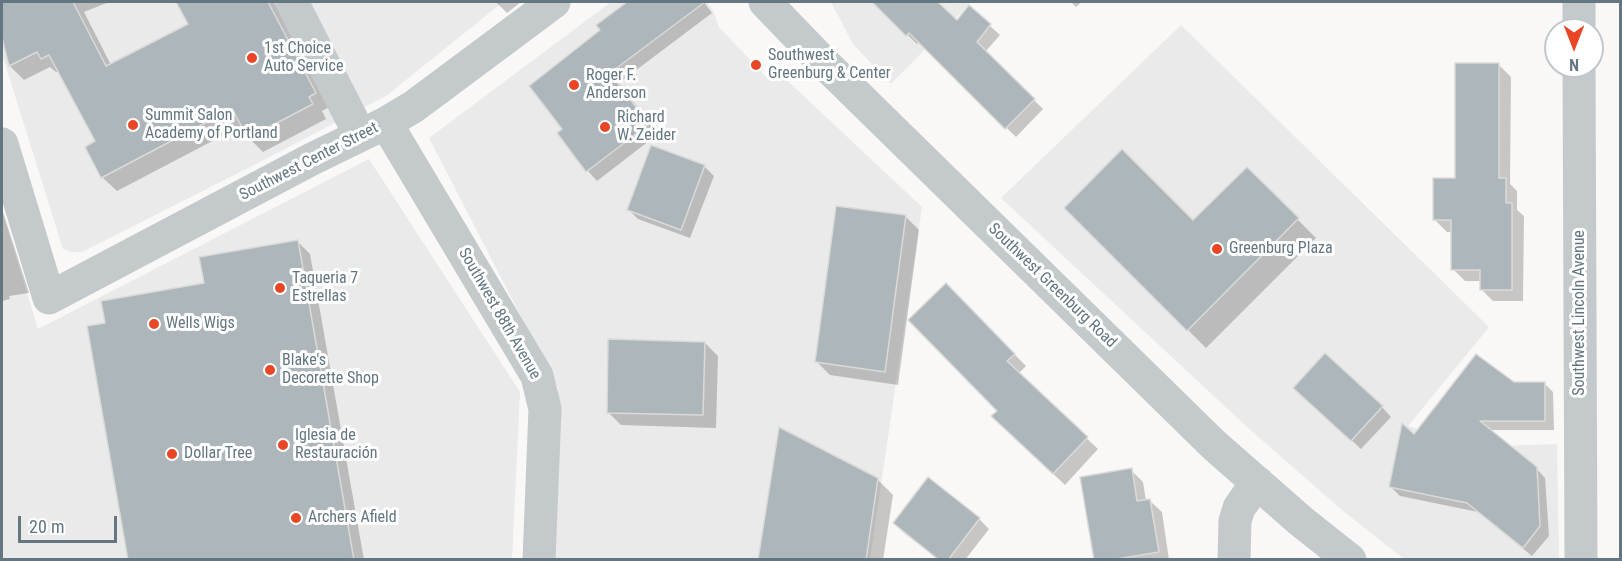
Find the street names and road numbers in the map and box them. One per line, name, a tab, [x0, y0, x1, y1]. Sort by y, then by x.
street label: Southwest Center Street	[237, 119, 381, 205]
street label: Southwest Greenburg Road	[984, 220, 1120, 352]
street label: Southwest Lincoln Avenue	[1570, 230, 1590, 396]
street label: Southwest 88th Avenue	[454, 245, 544, 383]

